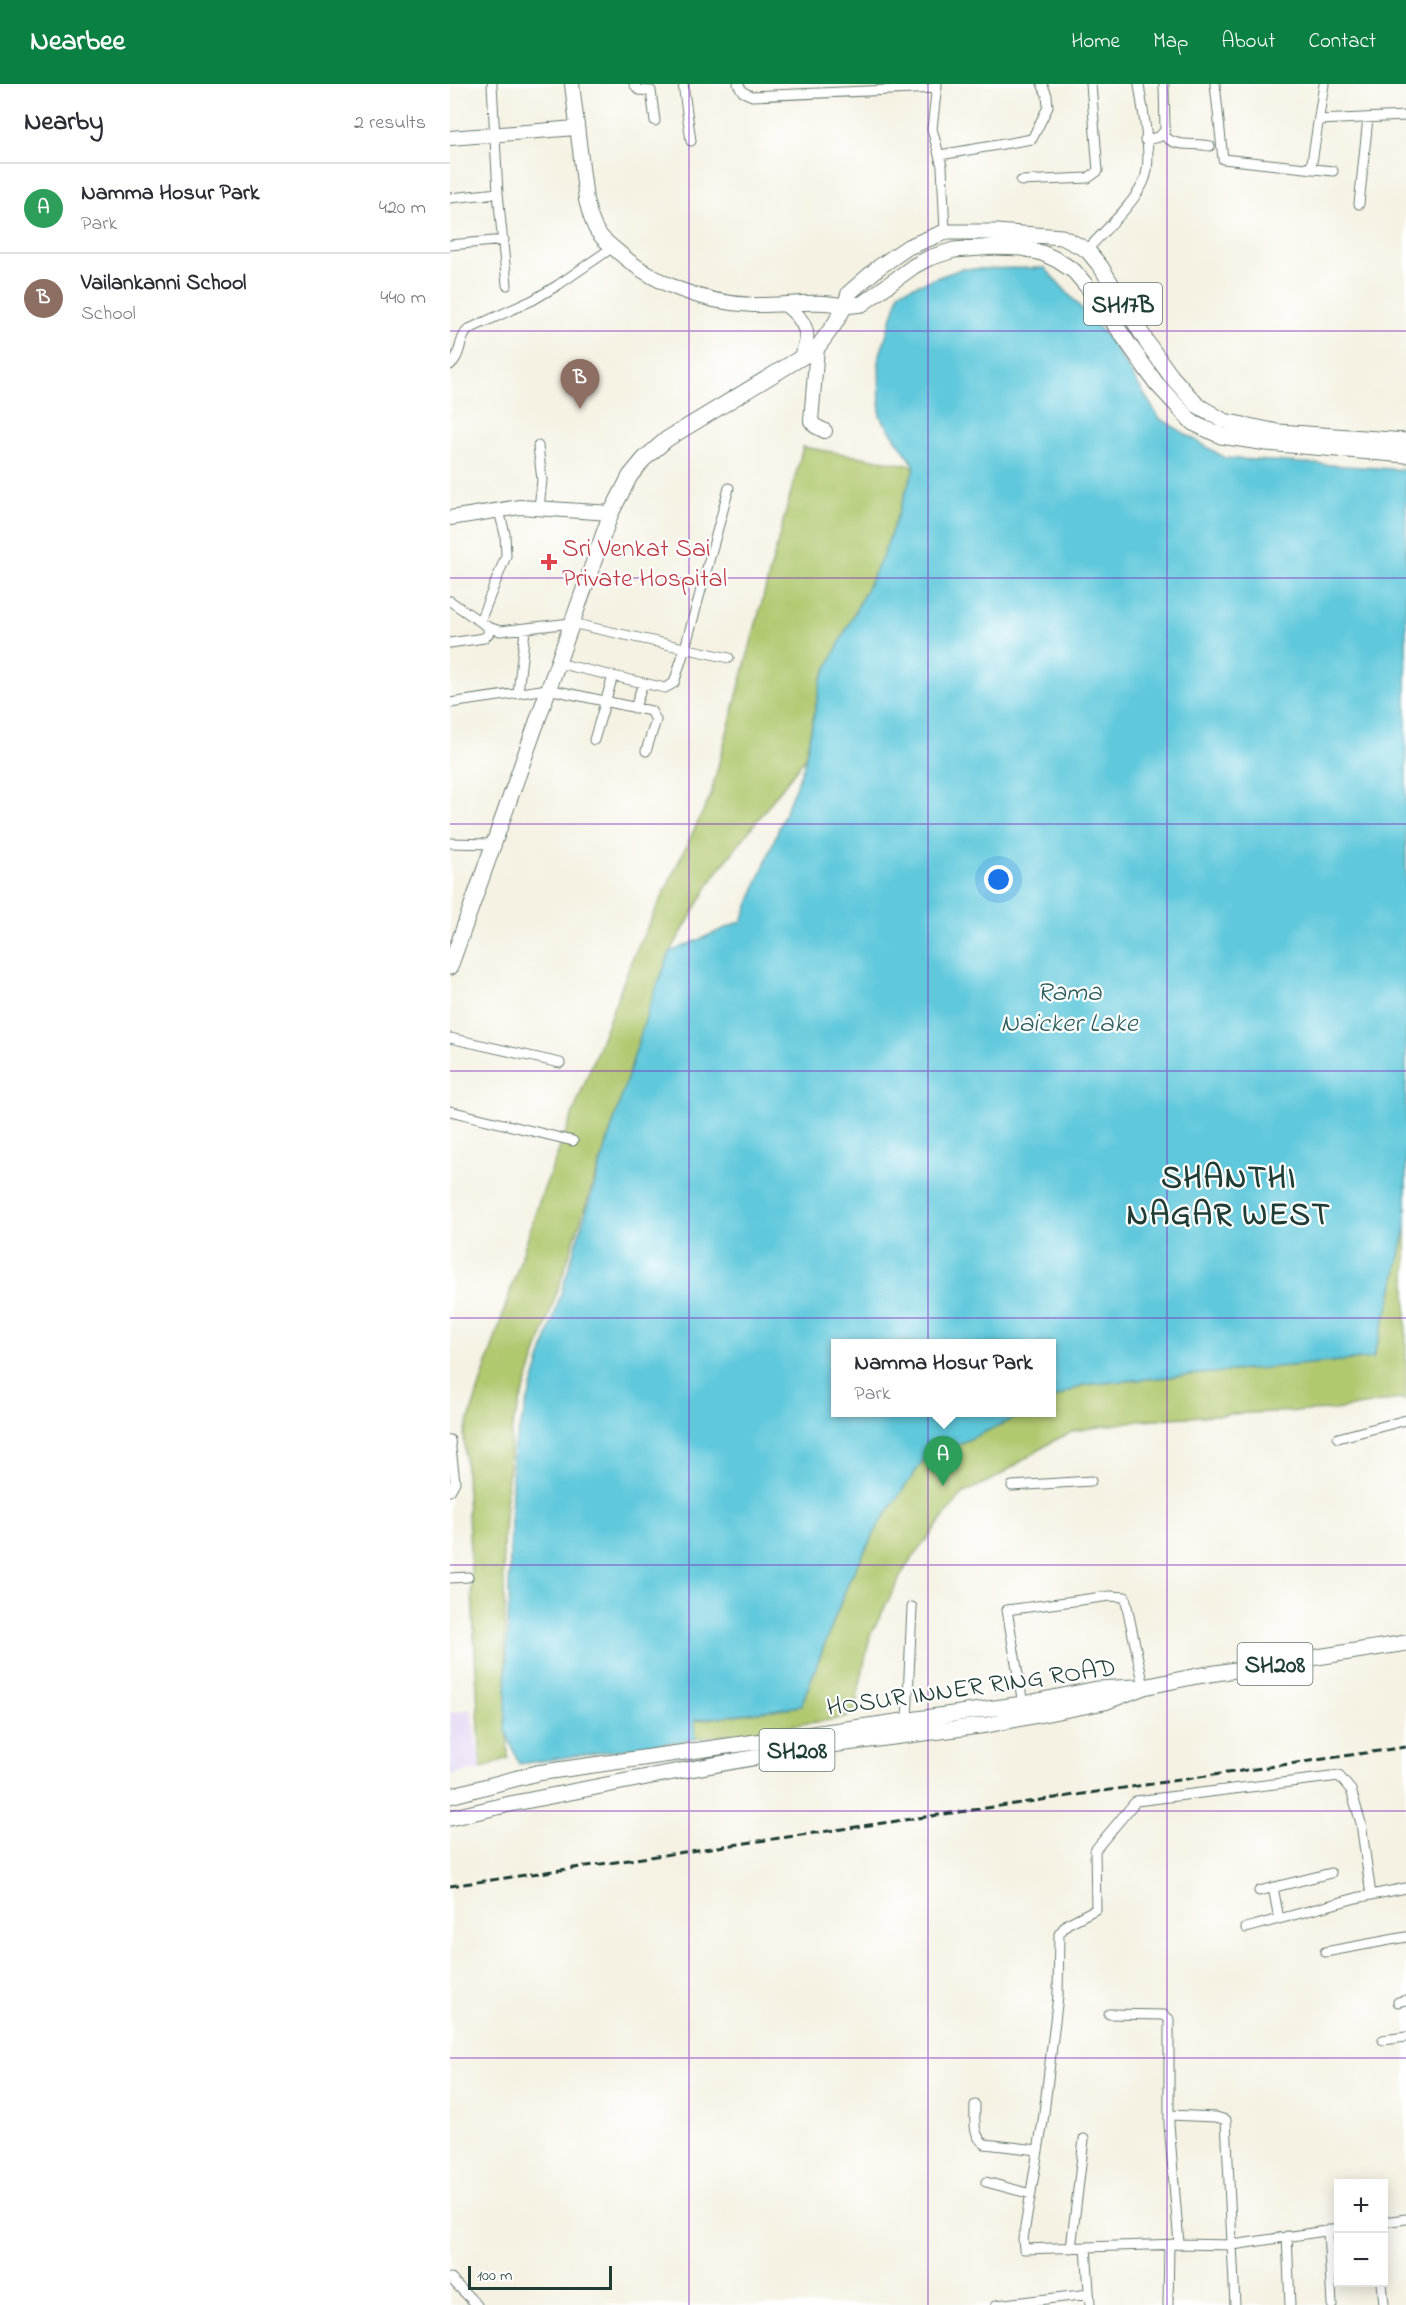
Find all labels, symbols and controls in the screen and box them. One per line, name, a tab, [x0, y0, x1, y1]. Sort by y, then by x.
text: Nearbee	[30, 22, 125, 63]
text: Home	[1071, 27, 1120, 57]
text: Map	[1153, 27, 1188, 57]
text: About	[1221, 27, 1275, 57]
text: Contact	[1308, 27, 1376, 57]
text: Nearby	[24, 104, 103, 142]
text: 2 results	[354, 109, 426, 138]
text: Namma Hosur Park	[81, 178, 259, 210]
text: A	[37, 194, 50, 223]
text: 420 m	[379, 194, 426, 223]
text: Park	[81, 210, 117, 239]
text: Vailankanni School	[81, 268, 247, 300]
road number: SH17B	[1084, 283, 1162, 325]
text: B	[37, 284, 50, 313]
text: 440 m	[380, 284, 426, 313]
text: School	[81, 300, 136, 329]
pin: B	[560, 360, 600, 409]
place label: Sri Venkat Sai Private Hospital	[562, 531, 727, 599]
marker: Sri Venkat Sai Private Hospital	[540, 553, 558, 571]
your location	[984, 865, 1013, 894]
water label: Rama Naicker Lake	[1000, 974, 1139, 1044]
district label: SHANTHI NAGAR WEST	[1127, 1156, 1331, 1240]
popup	[831, 1339, 1056, 1417]
text: Namma Hosur Park	[854, 1348, 1033, 1380]
text: Park	[854, 1380, 891, 1409]
pin: A	[924, 1436, 962, 1486]
road number: SH208	[1238, 1643, 1312, 1685]
street label: HOSUR INNER RING ROAD	[824, 1650, 1118, 1728]
road number: SH208	[760, 1729, 835, 1771]
map controls	[1334, 2179, 1388, 2287]
button: +	[1334, 2179, 1388, 2233]
button: −	[1334, 2233, 1388, 2287]
scale bar	[468, 2263, 612, 2290]
text: 100 m	[477, 2264, 512, 2288]

